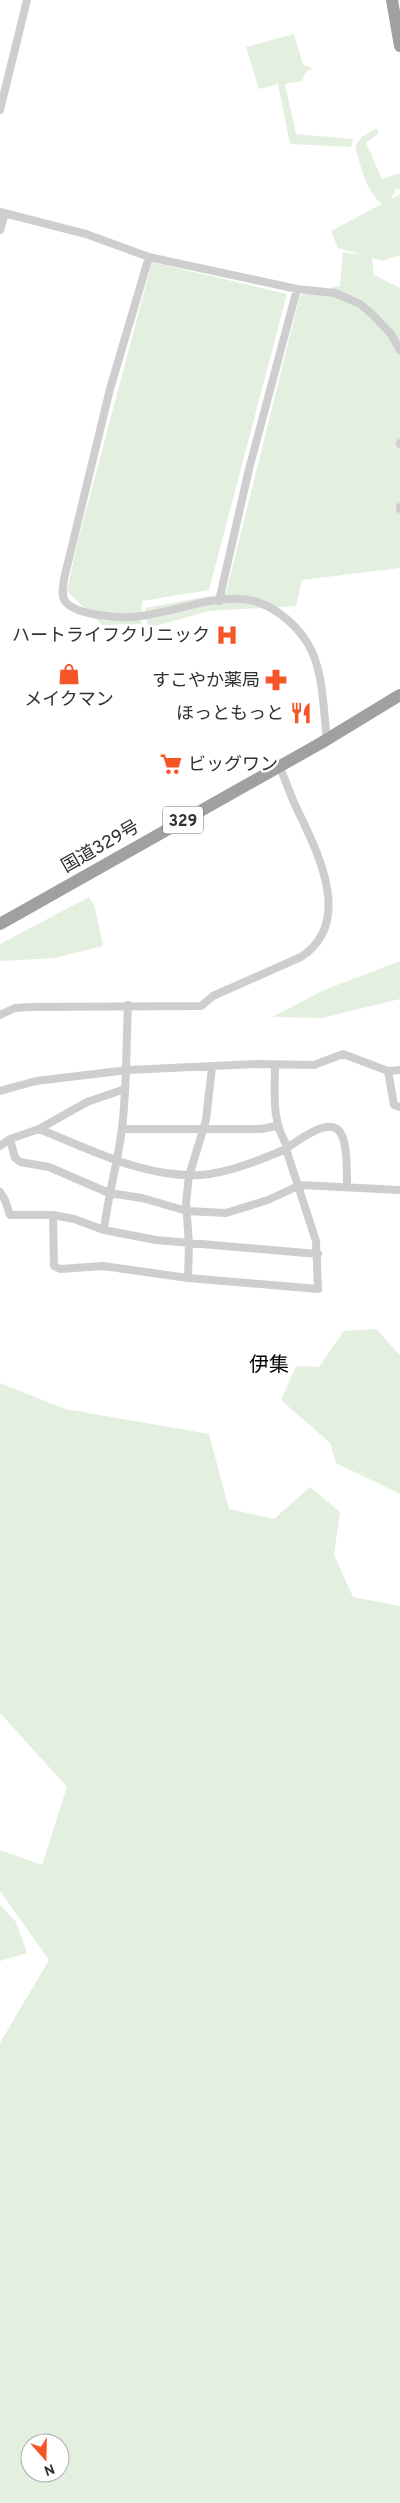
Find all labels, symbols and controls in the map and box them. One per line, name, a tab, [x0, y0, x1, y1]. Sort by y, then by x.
hospital icon: ハートライフクリニック	[214, 622, 240, 648]
place label: ハートライフクリニック	[12, 625, 210, 648]
shop icon: メイクマン	[56, 661, 82, 687]
pharmacy icon: すこやか薬局	[263, 667, 289, 693]
place label: すこやか薬局	[152, 670, 260, 693]
place label: メイクマン	[24, 689, 114, 712]
restaurant icon: ほっともっと	[288, 700, 314, 726]
place label: ほっともっと	[176, 703, 284, 726]
supermarket icon: ビッグワン	[158, 751, 184, 777]
place label: ビッグワン	[188, 754, 278, 777]
road number: 329	[163, 806, 203, 834]
street label: 国道329号	[58, 816, 144, 879]
district label: 伊集	[249, 1353, 289, 1379]
north arrow	[20, 2433, 70, 2483]
text: N	[41, 2459, 57, 2479]

